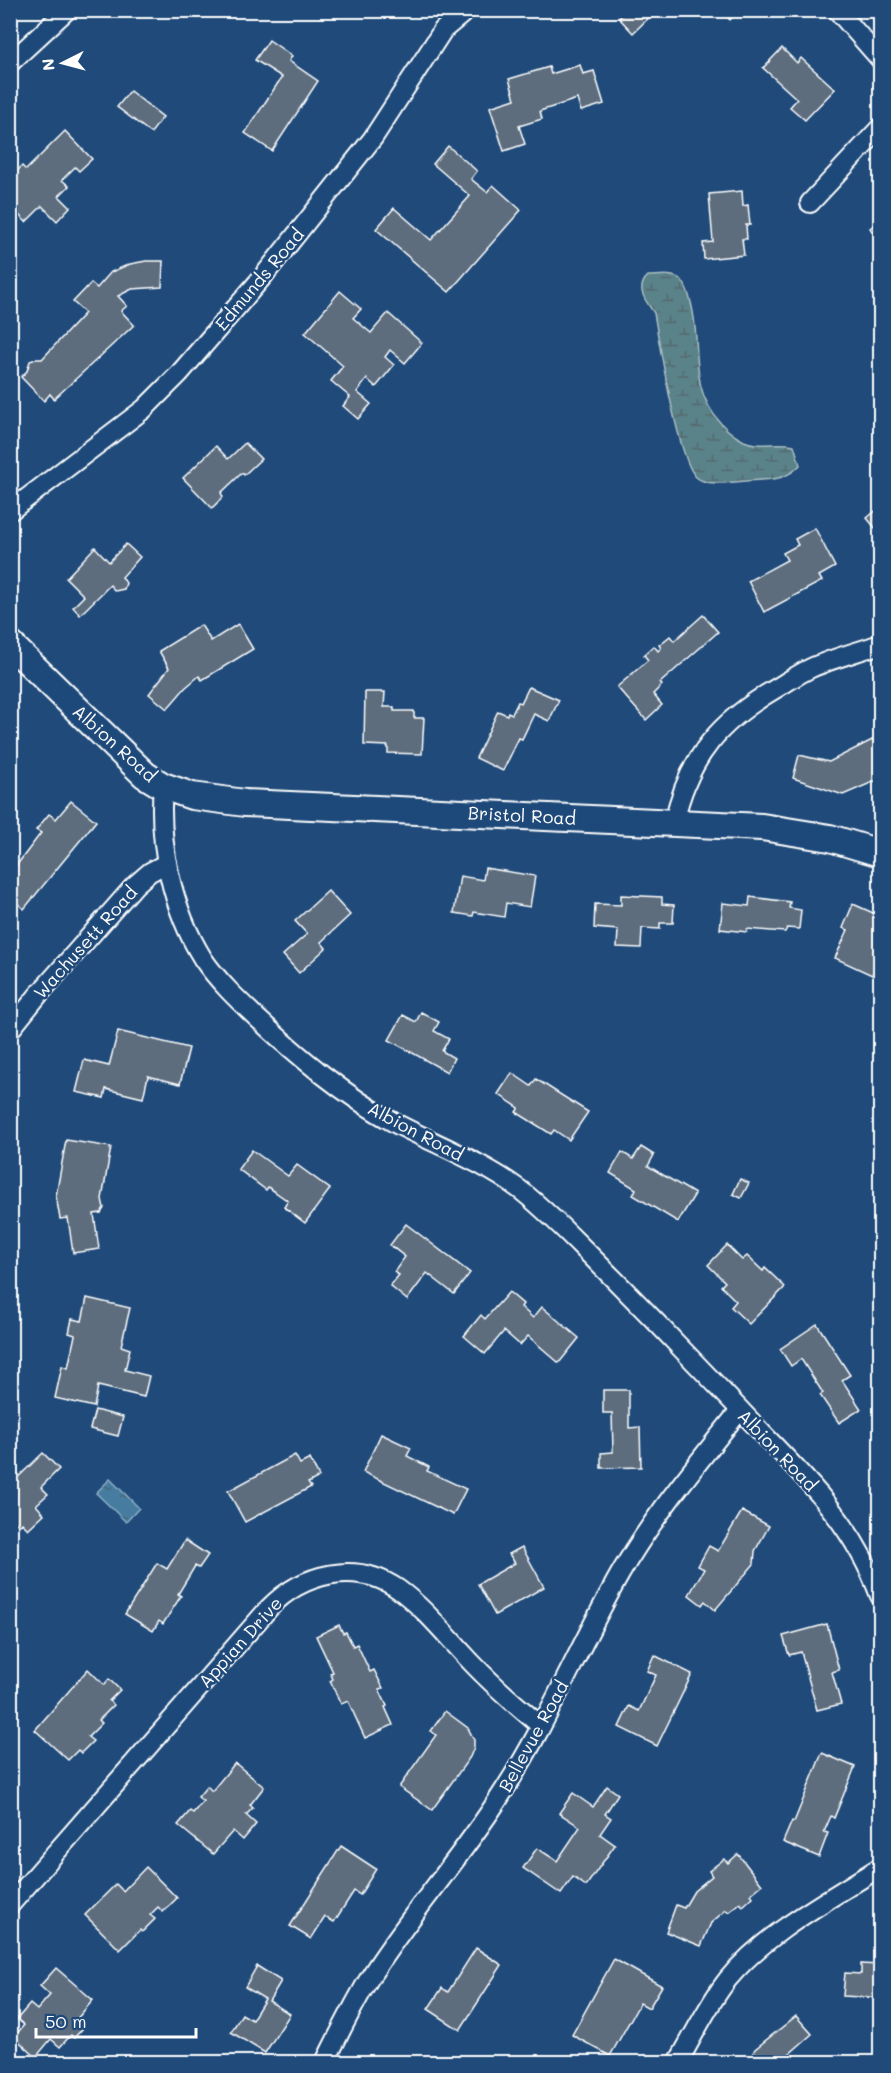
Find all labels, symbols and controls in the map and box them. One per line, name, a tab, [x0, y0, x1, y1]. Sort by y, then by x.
north arrow	[33, 33, 93, 93]
text: N	[37, 57, 59, 72]
street label: Edmunds Road	[209, 223, 309, 335]
street label: Albion Road	[68, 699, 162, 787]
street label: Bristol Road	[467, 800, 577, 830]
street label: Wachusett Road	[28, 880, 142, 1004]
street label: Albion Road	[364, 1096, 468, 1166]
street label: Albion Road	[733, 1404, 823, 1496]
street label: Appian Drive	[193, 1591, 287, 1693]
street label: Bellevue Road	[493, 1676, 573, 1796]
scale bar	[36, 2001, 196, 2039]
text: 50 m	[45, 2009, 87, 2033]

